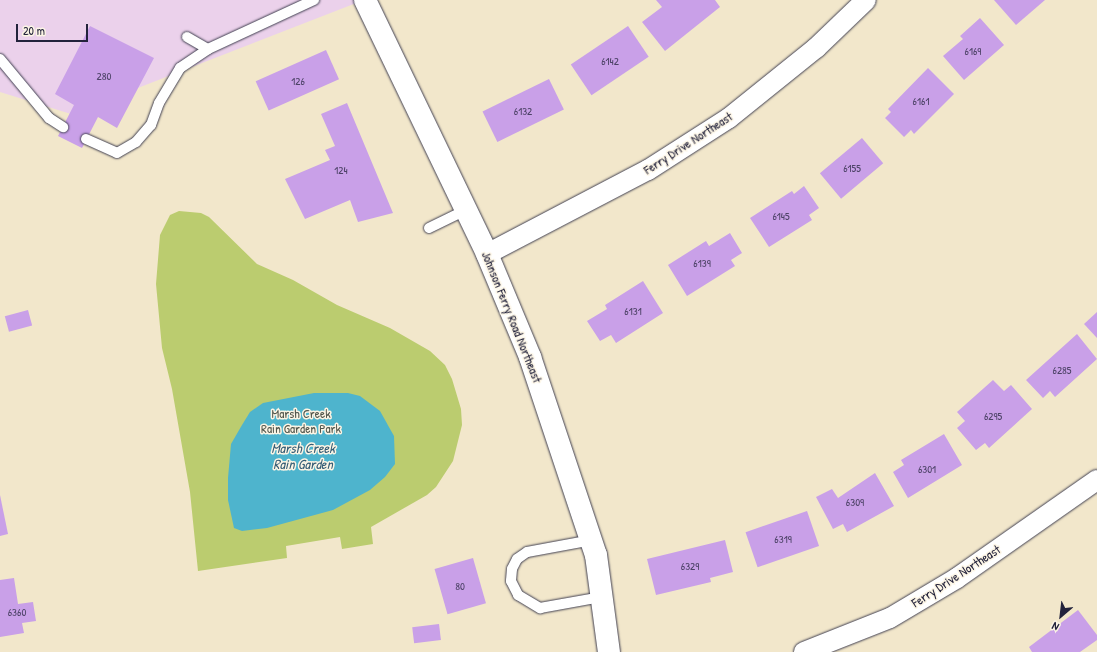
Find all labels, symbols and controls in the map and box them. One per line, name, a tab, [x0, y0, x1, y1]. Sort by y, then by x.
scale bar	[18, 16, 90, 42]
text: 20 m	[23, 22, 45, 39]
house number: 6169	[965, 44, 981, 58]
house number: 6142	[601, 54, 619, 68]
house number: 280	[97, 69, 111, 83]
house number: 126	[291, 74, 305, 88]
house number: 6161	[913, 94, 929, 108]
house number: 6132	[514, 104, 532, 118]
street label: Ferry Drive Northeast	[641, 108, 735, 178]
house number: 6155	[843, 161, 861, 175]
house number: 124	[334, 163, 348, 177]
house number: 6145	[772, 209, 790, 223]
street label: Johnson Ferry Road Northeast	[479, 249, 545, 385]
house number: 6139	[693, 256, 711, 270]
house number: 6131	[624, 304, 642, 318]
house number: 6285	[1053, 363, 1071, 377]
park label: Marsh Creek Rain Garden Park	[261, 406, 341, 437]
house number: 6295	[984, 409, 1002, 423]
water label: Marsh Creek Rain Garden	[271, 440, 335, 472]
house number: 6301	[918, 462, 936, 476]
house number: 6309	[846, 495, 864, 509]
house number: 6319	[774, 532, 792, 546]
street label: Ferry Drive Northeast	[909, 541, 1003, 611]
house number: 6329	[681, 559, 699, 573]
house number: 80	[455, 579, 465, 593]
north arrow	[1041, 596, 1081, 636]
house number: 6360	[8, 605, 26, 619]
text: N	[1050, 619, 1061, 634]

